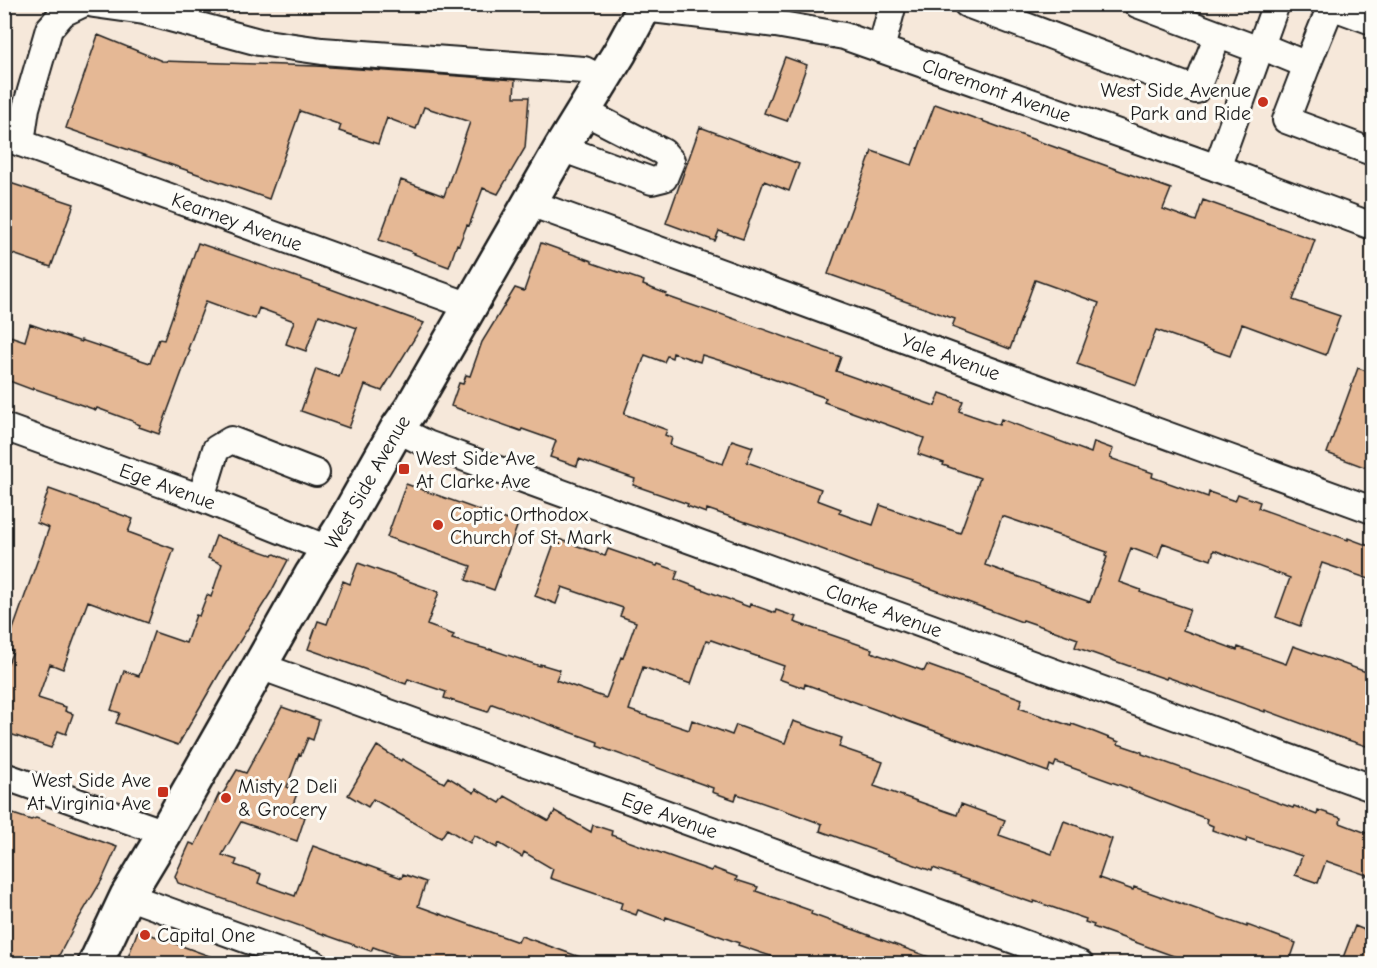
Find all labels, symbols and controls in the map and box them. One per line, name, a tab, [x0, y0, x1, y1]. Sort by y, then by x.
street label: Claremont Avenue	[919, 54, 1074, 127]
place label: West Side Avenue Park and Ride	[1101, 79, 1251, 125]
marker: West Side Avenue Park and Ride	[1256, 95, 1270, 109]
street label: Kearney Avenue	[169, 188, 305, 256]
street label: Yale Avenue	[898, 328, 1003, 385]
street label: West Side Avenue	[320, 411, 415, 553]
place label: West Side Ave At Clarke Ave	[416, 447, 535, 493]
street label: Ege Avenue	[116, 459, 219, 515]
marker: West Side Ave At Clarke Ave	[397, 462, 411, 476]
place label: Coptic Orthodox Church of St. Mark	[450, 503, 612, 549]
marker: Coptic Orthodox Church of St. Mark	[431, 518, 445, 532]
street label: Clarke Avenue	[823, 579, 945, 643]
place label: West Side Ave At Virginia Ave	[27, 769, 151, 815]
place label: Misty 2 Deli & Grocery	[238, 775, 338, 821]
marker: West Side Ave At Virginia Ave	[156, 785, 170, 799]
street label: Ege Avenue	[619, 787, 721, 843]
marker: Misty 2 Deli & Grocery	[219, 791, 233, 805]
place label: Capital One	[157, 924, 255, 947]
marker: Capital One	[138, 928, 152, 942]

